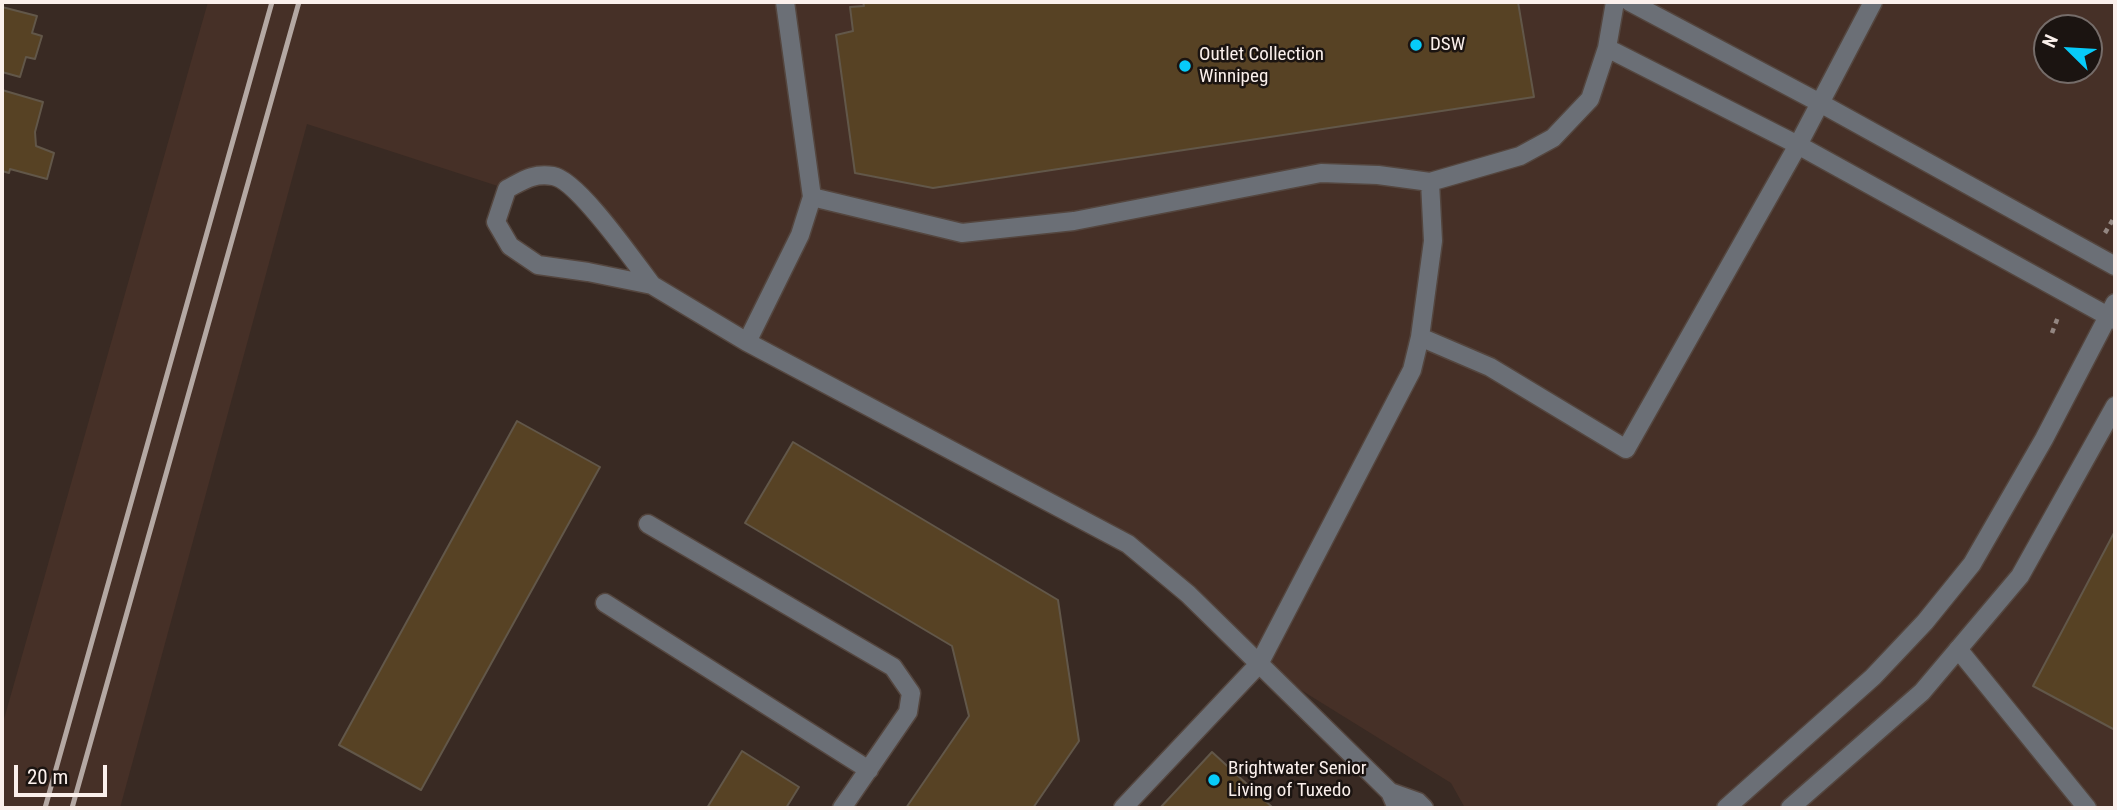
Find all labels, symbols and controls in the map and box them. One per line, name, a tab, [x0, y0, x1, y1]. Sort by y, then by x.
north arrow	[2033, 14, 2103, 84]
text: N	[2037, 31, 2063, 51]
place label: DSW	[1430, 34, 1465, 56]
marker: DSW	[1408, 37, 1424, 53]
place label: Outlet Collection Winnipeg	[1199, 44, 1324, 88]
marker: Outlet Collection Winnipeg	[1177, 58, 1193, 74]
scale bar	[18, 750, 110, 794]
place label: Brightwater Senior Living of Tuxedo	[1228, 758, 1366, 802]
text: 20 m	[27, 765, 68, 789]
marker: Brightwater Senior Living of Tuxedo	[1206, 772, 1222, 788]

